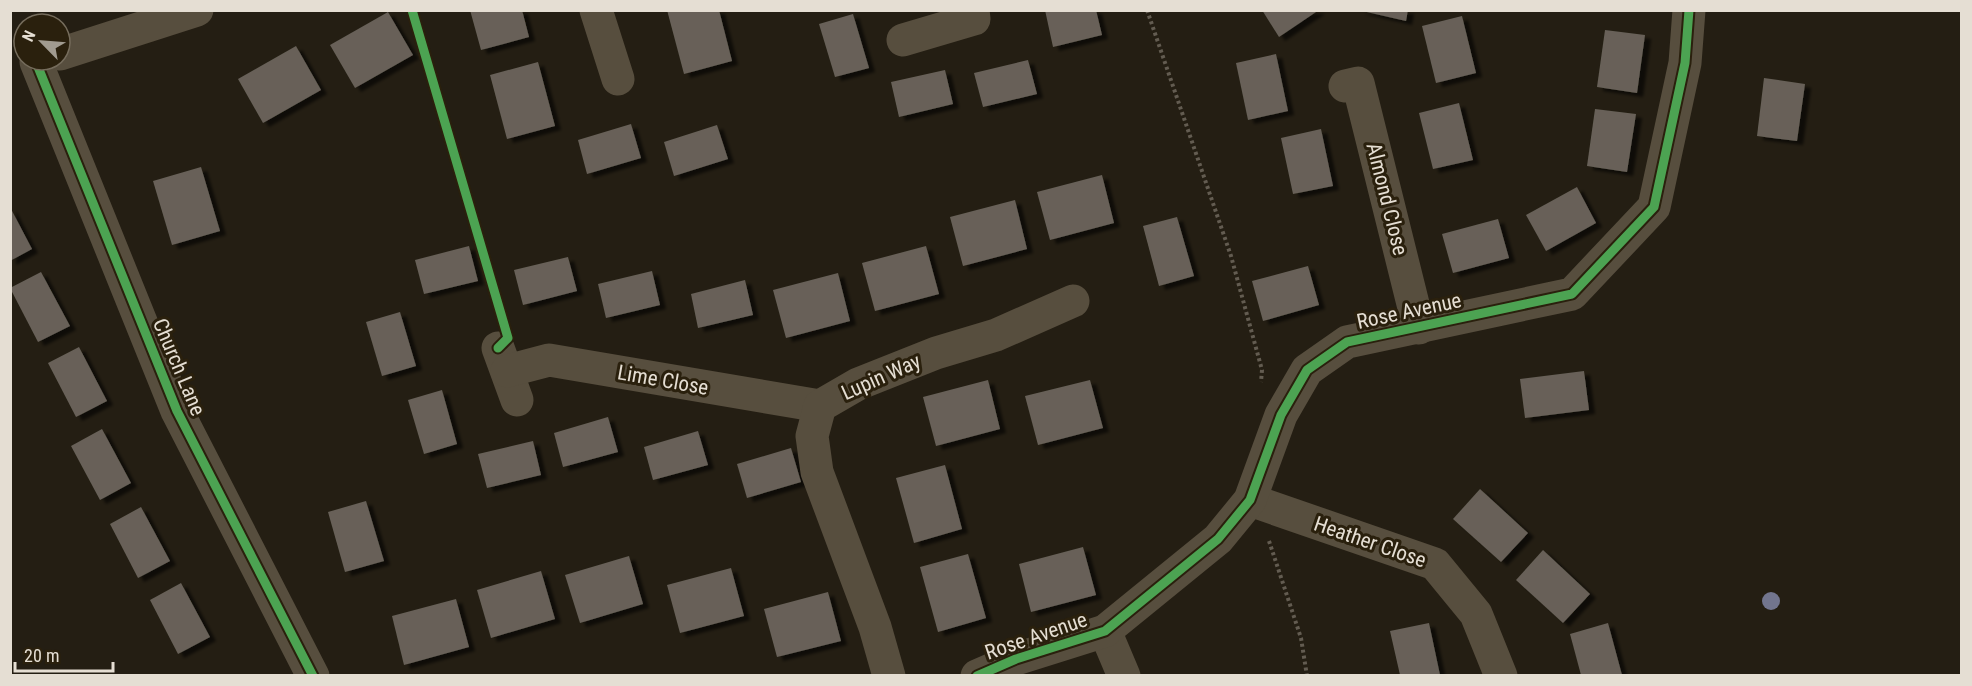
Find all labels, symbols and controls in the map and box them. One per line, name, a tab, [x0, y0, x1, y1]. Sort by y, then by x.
north arrow	[12, 12, 72, 72]
text: N	[18, 27, 40, 44]
street label: Almond Close	[1361, 140, 1413, 258]
street label: Rose Avenue	[1354, 288, 1464, 334]
street label: Church Lane	[148, 315, 210, 419]
street label: Lupin Way	[838, 349, 925, 405]
street label: Lime Close	[616, 360, 711, 400]
street label: Heather Close	[1311, 512, 1429, 572]
street label: Rose Avenue	[982, 607, 1090, 665]
scale bar	[15, 635, 112, 673]
text: 20 m	[24, 645, 59, 666]

